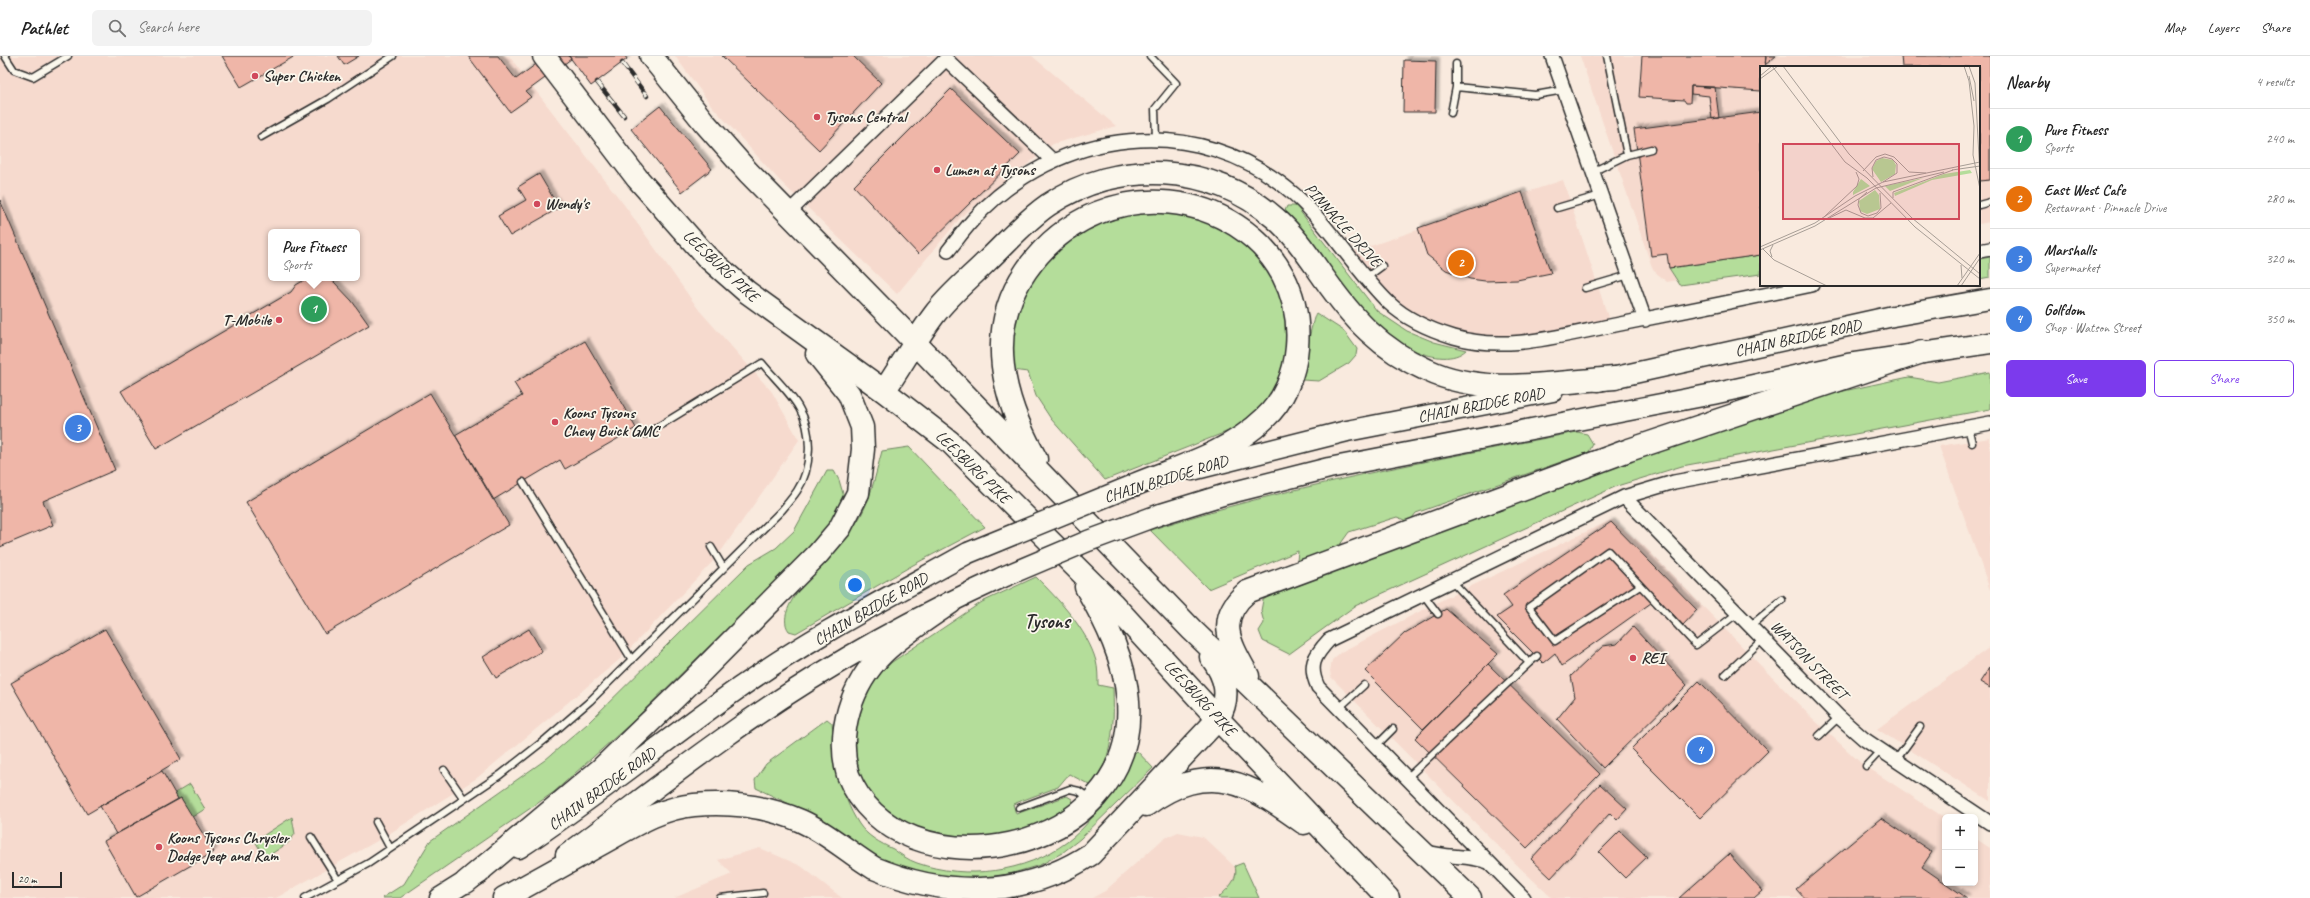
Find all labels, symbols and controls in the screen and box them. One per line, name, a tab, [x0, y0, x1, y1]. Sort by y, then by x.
search box	[92, 10, 372, 46]
text: Pathlet	[20, 16, 68, 40]
icon: search	[106, 17, 128, 39]
text: Search here	[138, 18, 199, 37]
text: Map	[2164, 19, 2186, 36]
text: Layers	[2208, 19, 2239, 36]
text: Share	[2261, 19, 2290, 36]
place label: Super Chicken	[263, 66, 342, 86]
inset map	[1760, 66, 1980, 286]
marker: Super Chicken	[250, 71, 260, 81]
text: Nearby	[2006, 72, 2049, 93]
text: 4 results	[2256, 74, 2294, 90]
place label: Tysons Central	[825, 107, 909, 127]
marker: Tysons Central	[812, 112, 822, 122]
text: Pure Fitness	[2044, 121, 2108, 140]
text: 1	[2016, 131, 2022, 147]
text: 240 m	[2266, 131, 2294, 147]
text: Sports	[2044, 140, 2073, 156]
place label: Lumen at Tysons	[945, 160, 1036, 180]
marker: Lumen at Tysons	[932, 165, 942, 175]
street label: PINNACLE DRIVE	[1300, 179, 1387, 273]
text: East West Cafe	[2044, 181, 2125, 200]
text: 2	[2016, 191, 2022, 207]
text: 280 m	[2266, 191, 2294, 207]
place label: Wendy's	[545, 194, 590, 214]
marker: Wendy's	[532, 199, 542, 209]
text: Restaurant · Pinnacle Drive	[2044, 200, 2166, 216]
street label: LEESBURG PIKE	[679, 226, 765, 308]
popup	[268, 229, 360, 281]
text: Pure Fitness	[282, 238, 346, 257]
text: Marshalls	[2044, 241, 2096, 260]
pin: 2	[1448, 248, 1474, 278]
text: 3	[2016, 251, 2022, 267]
text: 320 m	[2266, 251, 2294, 267]
text: Sports	[282, 257, 311, 273]
text: Supermarket	[2044, 260, 2099, 276]
pin: 1	[301, 294, 327, 324]
text: Golfdom	[2044, 301, 2084, 320]
place label: T-Mobile	[223, 310, 273, 330]
text: 4	[2016, 311, 2022, 327]
text: 350 m	[2266, 311, 2294, 327]
marker: T-Mobile	[274, 315, 284, 325]
street label: CHAIN BRIDGE ROAD	[1733, 315, 1865, 361]
text: Shop · Watson Street	[2044, 320, 2141, 336]
button: Save	[2006, 360, 2146, 397]
button: Share	[2154, 360, 2294, 397]
street label: CHAIN BRIDGE ROAD	[1416, 383, 1548, 427]
place label: Koons Tysons Chevy Buick GMC	[563, 403, 661, 441]
pin: 3	[65, 413, 91, 443]
marker: Koons Tysons Chevy Buick GMC	[550, 417, 560, 427]
street label: LEESBURG PIKE	[931, 426, 1016, 509]
street label: CHAIN BRIDGE ROAD	[1102, 450, 1232, 507]
street label: CHAIN BRIDGE ROAD	[810, 567, 933, 650]
your location	[845, 575, 865, 595]
district label: Tysons	[1024, 609, 1072, 634]
street label: WATSON STREET	[1766, 616, 1854, 706]
place label: REI	[1641, 648, 1668, 668]
marker: REI	[1628, 653, 1638, 663]
street label: LEESBURG PIKE	[1160, 656, 1242, 742]
pin: 4	[1687, 735, 1713, 765]
street label: CHAIN BRIDGE ROAD	[544, 742, 661, 835]
map controls	[1942, 814, 1978, 886]
button: +	[1942, 814, 1978, 850]
place label: Koons Tysons Chrysler Dodge Jeep and Ram	[167, 828, 291, 866]
marker: Koons Tysons Chrysler Dodge Jeep and Ram	[154, 842, 164, 852]
button: −	[1942, 850, 1978, 886]
scale bar	[12, 870, 62, 889]
text: 20 m	[18, 872, 37, 886]

